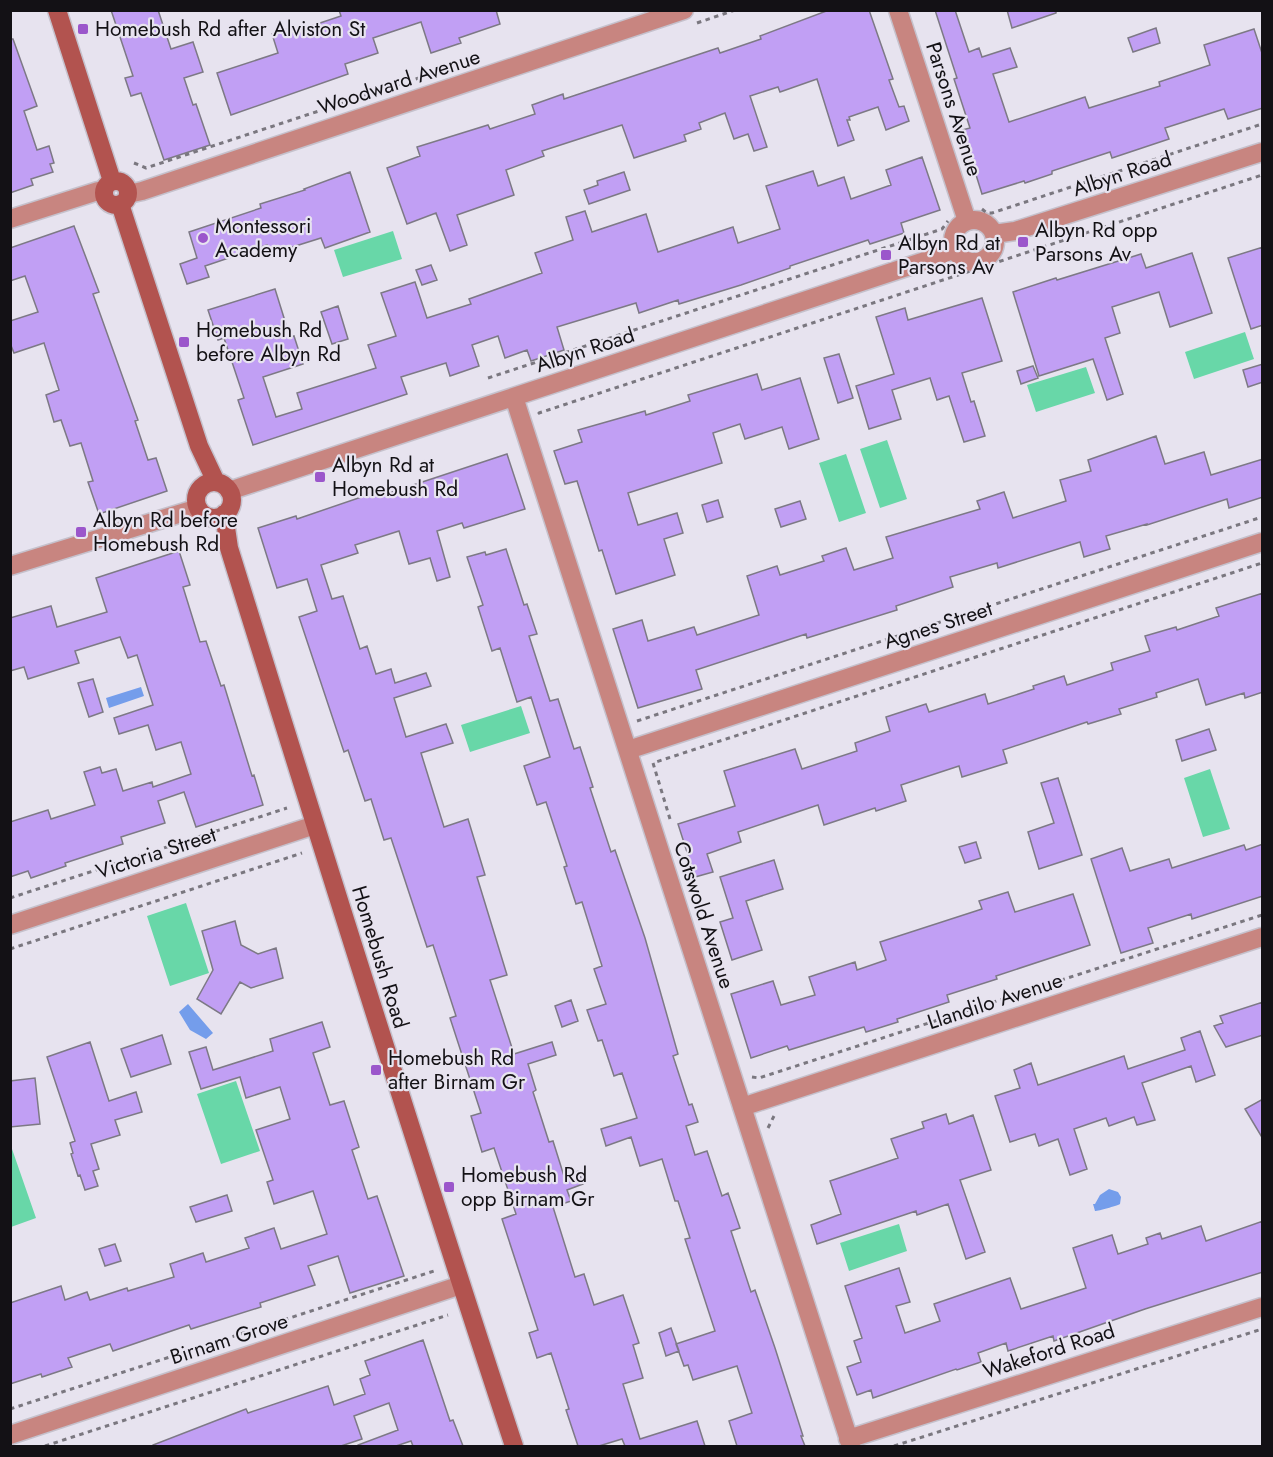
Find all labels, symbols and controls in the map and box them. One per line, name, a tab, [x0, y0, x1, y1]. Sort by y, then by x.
place label: Homebush Rd after Alviston St	[95, 14, 365, 44]
marker: Homebush Rd after Alviston St	[76, 22, 90, 36]
street label: Parsons Avenue	[918, 38, 990, 180]
street label: Woodward Avenue	[314, 42, 484, 122]
street label: Albyn Road	[1069, 144, 1175, 204]
place label: Montessori Academy	[215, 211, 311, 265]
place label: Albyn Rd opp Parsons Av	[1035, 215, 1157, 269]
place label: Albyn Rd at Parsons Av	[898, 228, 1000, 282]
marker: Montessori Academy	[196, 231, 210, 245]
marker: Albyn Rd opp Parsons Av	[1016, 235, 1030, 249]
marker: Albyn Rd at Parsons Av	[879, 248, 893, 262]
place label: Homebush Rd before Albyn Rd	[196, 315, 341, 369]
street label: Albyn Road	[532, 320, 638, 380]
marker: Homebush Rd before Albyn Rd	[177, 335, 191, 349]
place label: Albyn Rd at Homebush Rd	[332, 450, 458, 504]
marker: Albyn Rd at Homebush Rd	[313, 470, 327, 484]
place label: Albyn Rd before Homebush Rd	[93, 505, 238, 559]
marker: Albyn Rd before Homebush Rd	[74, 525, 88, 539]
street label: Agnes Street	[880, 593, 996, 657]
street label: Victoria Street	[92, 819, 220, 887]
street label: Cotswold Avenue	[666, 838, 742, 993]
street label: Homebush Road	[344, 882, 416, 1032]
street label: Llandilo Avenue	[923, 965, 1067, 1037]
place label: Homebush Rd after Birnam Gr	[388, 1043, 526, 1097]
marker: Homebush Rd after Birnam Gr	[369, 1063, 383, 1077]
place label: Homebush Rd opp Birnam Gr	[461, 1160, 595, 1214]
marker: Homebush Rd opp Birnam Gr	[442, 1180, 456, 1194]
street label: Birnam Grove	[166, 1306, 292, 1372]
street label: Wakeford Road	[979, 1316, 1119, 1386]

